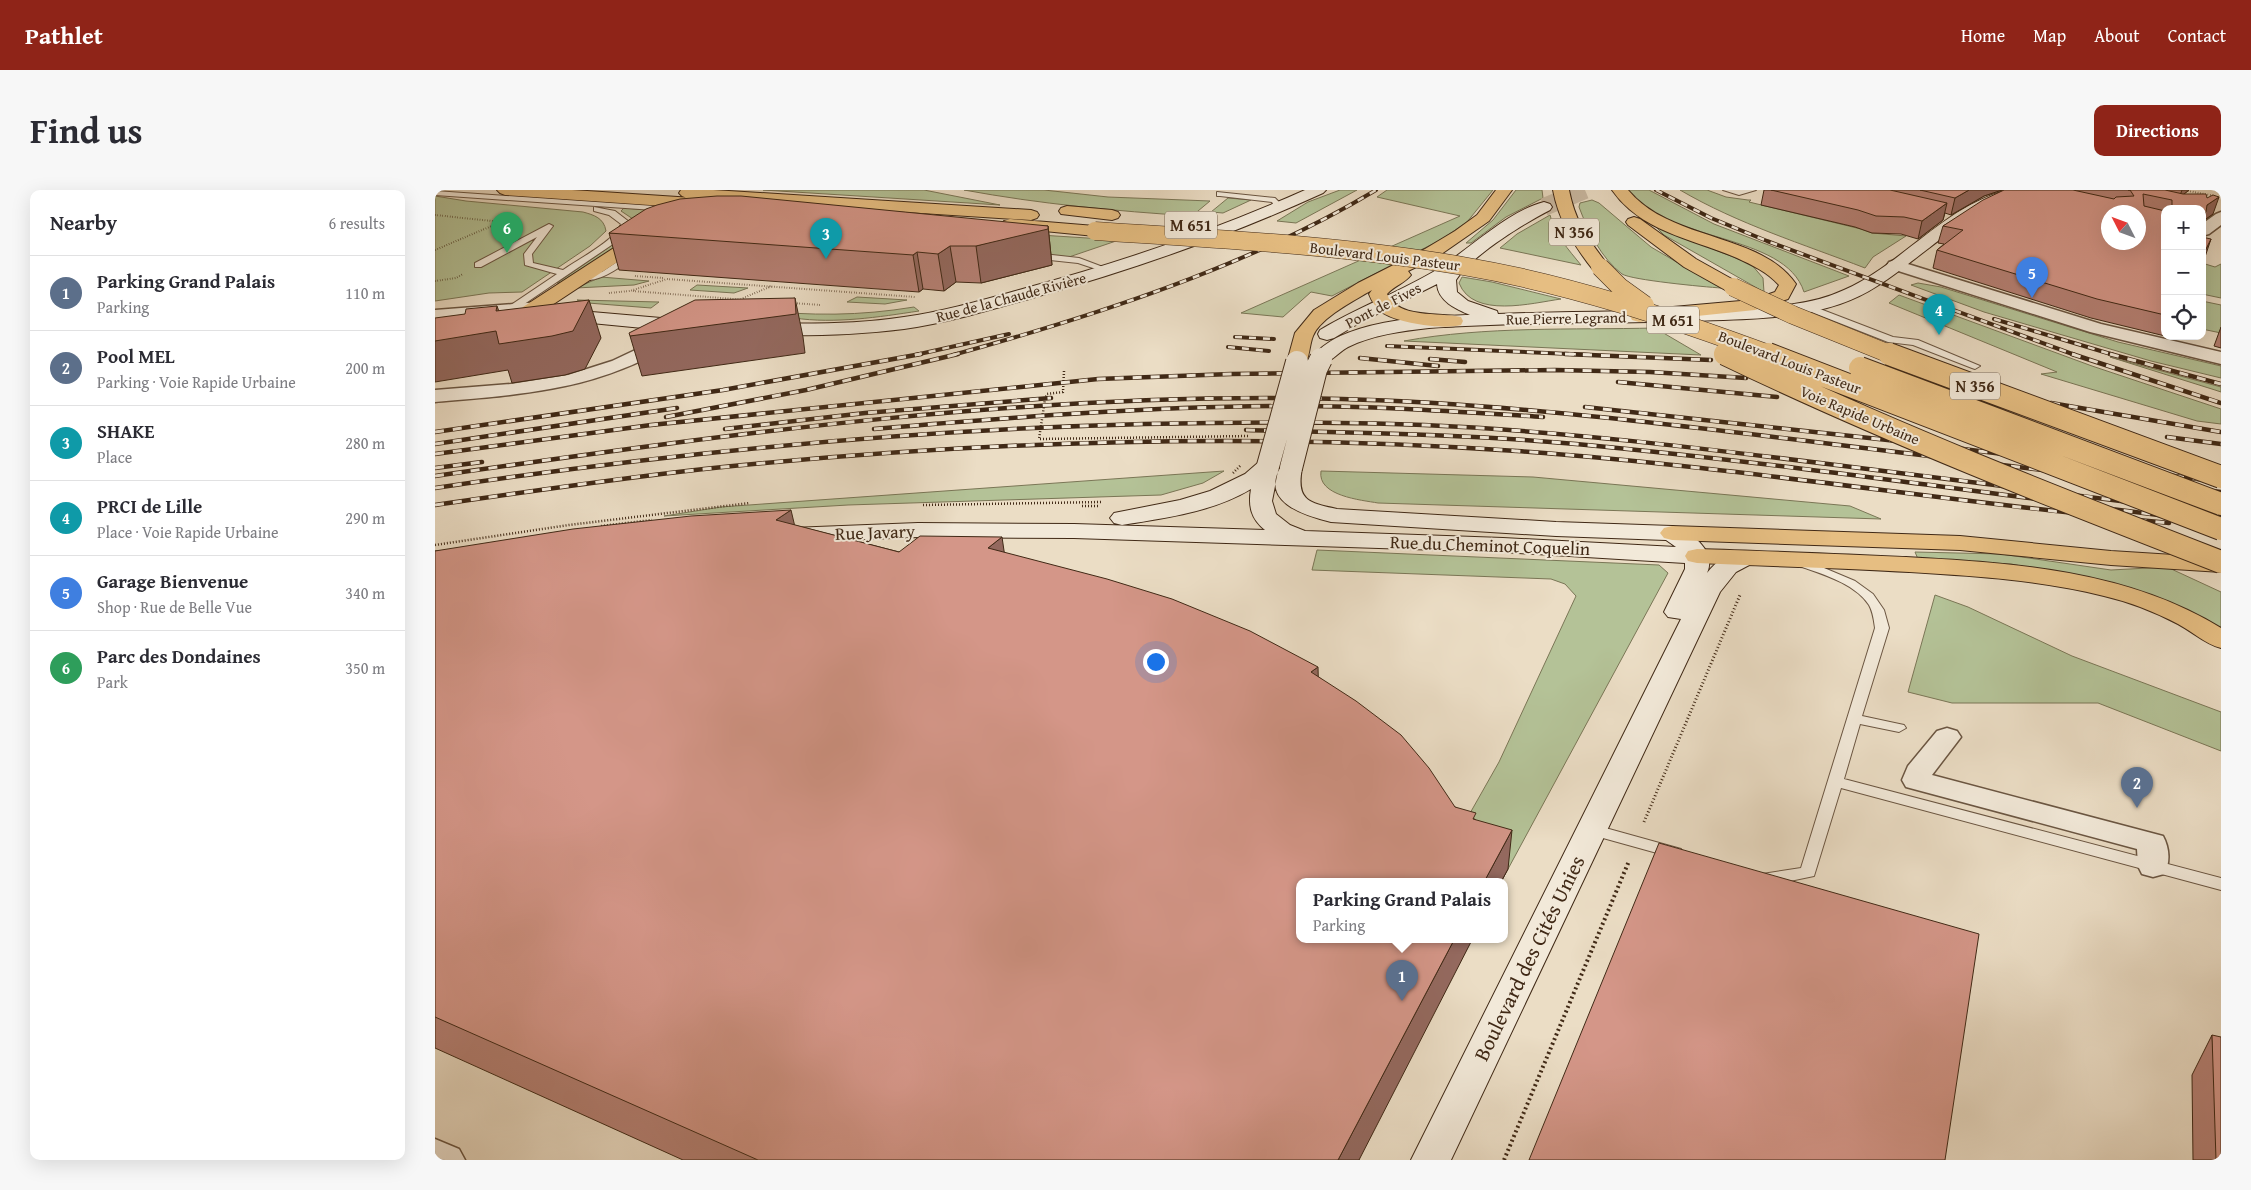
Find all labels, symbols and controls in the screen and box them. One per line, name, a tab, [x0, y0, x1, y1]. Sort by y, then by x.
text: Pathlet	[25, 18, 103, 53]
text: Home	[1961, 22, 2005, 49]
text: Map	[2033, 22, 2066, 49]
text: About	[2094, 22, 2140, 49]
text: Contact	[2168, 22, 2226, 49]
text: Find us	[30, 105, 143, 156]
button: Directions	[2094, 105, 2221, 156]
north arrow	[2101, 205, 2146, 250]
map controls	[2161, 205, 2206, 340]
button: +	[2161, 205, 2206, 250]
text: Nearby	[50, 207, 117, 238]
text: 6 results	[328, 211, 385, 235]
pin: 6	[491, 212, 523, 253]
road number: M 651	[1165, 212, 1217, 238]
pin: 3	[810, 218, 842, 259]
road number: N 356	[1549, 218, 1599, 246]
street label: Boulevard Louis Pasteur	[1309, 236, 1461, 276]
button: −	[2161, 250, 2206, 295]
pin: 5	[2016, 257, 2048, 298]
text: Parking Grand Palais	[97, 267, 275, 295]
street label: Rue de la Chaude Rivière	[934, 267, 1088, 327]
street label: Pont de Fives	[1341, 277, 1425, 333]
text: 1	[62, 281, 70, 305]
text: 110 m	[345, 281, 385, 305]
pin: 4	[1923, 294, 1955, 335]
text: Parking	[97, 295, 149, 319]
button: locate	[2161, 295, 2206, 340]
street label: Rue Pierre Legrand	[1506, 306, 1626, 330]
road number: M 651	[1647, 306, 1699, 334]
street label: Boulevard Louis Pasteur	[1716, 325, 1864, 399]
text: Pool MEL	[97, 342, 175, 370]
text: 2	[62, 356, 70, 380]
text: 200 m	[345, 356, 385, 380]
text: Parking · Voie Rapide Urbaine	[97, 370, 296, 394]
road number: N 356	[1950, 372, 2000, 400]
street label: Voie Rapide Urbaine	[1797, 380, 1923, 450]
text: SHAKE	[97, 417, 154, 445]
text: 3	[62, 431, 70, 455]
text: 280 m	[345, 431, 385, 455]
text: Place	[97, 445, 132, 469]
text: PRCI de Lille	[97, 492, 202, 520]
text: 4	[62, 506, 70, 530]
text: 290 m	[345, 506, 385, 530]
street label: Rue Javary	[835, 517, 915, 547]
text: Place · Voie Rapide Urbaine	[97, 520, 279, 544]
street label: Rue du Cheminot Coquelin	[1389, 528, 1591, 562]
text: Garage Bienvenue	[97, 567, 248, 595]
text: 5	[62, 581, 70, 605]
text: 340 m	[345, 581, 385, 605]
text: Shop · Rue de Belle Vue	[97, 595, 252, 619]
text: Parc des Dondaines	[97, 642, 261, 670]
your location	[1143, 649, 1169, 675]
text: 6	[62, 656, 70, 680]
text: 350 m	[345, 656, 385, 680]
text: Park	[97, 670, 128, 694]
pin: 2	[2121, 767, 2153, 808]
street label: Boulevard des Cités Unies	[1466, 850, 1592, 1066]
popup	[1296, 878, 1508, 943]
text: Parking Grand Palais	[1313, 885, 1491, 913]
text: Parking	[1313, 913, 1365, 937]
pin: 1	[1386, 960, 1418, 1001]

